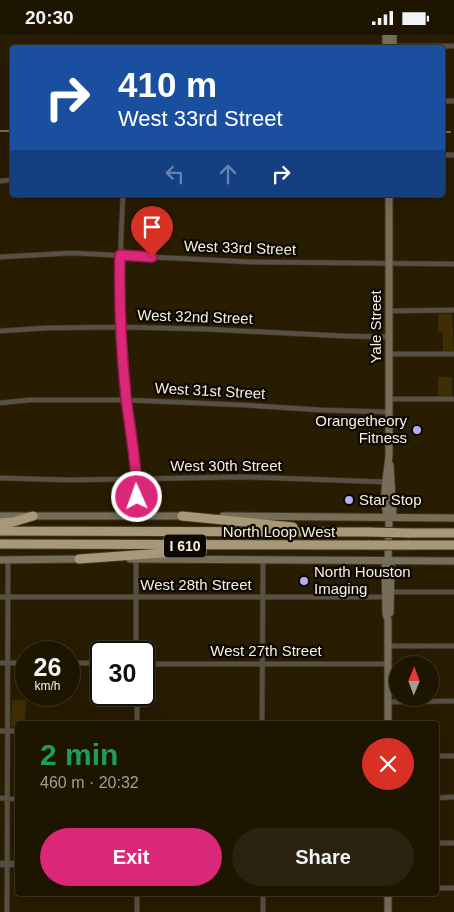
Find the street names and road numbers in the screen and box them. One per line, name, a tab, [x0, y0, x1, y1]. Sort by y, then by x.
street label: West 33rd Street	[184, 237, 297, 258]
street label: Yale Street	[367, 290, 384, 364]
street label: West 32nd Street	[137, 306, 254, 327]
street label: West 31st Street	[154, 379, 267, 402]
street label: West 30th Street	[170, 457, 283, 474]
street label: North Loop West	[223, 523, 336, 540]
road number: I 610	[164, 535, 206, 557]
street label: West 28th Street	[140, 576, 253, 593]
street label: West 27th Street	[210, 642, 323, 659]

